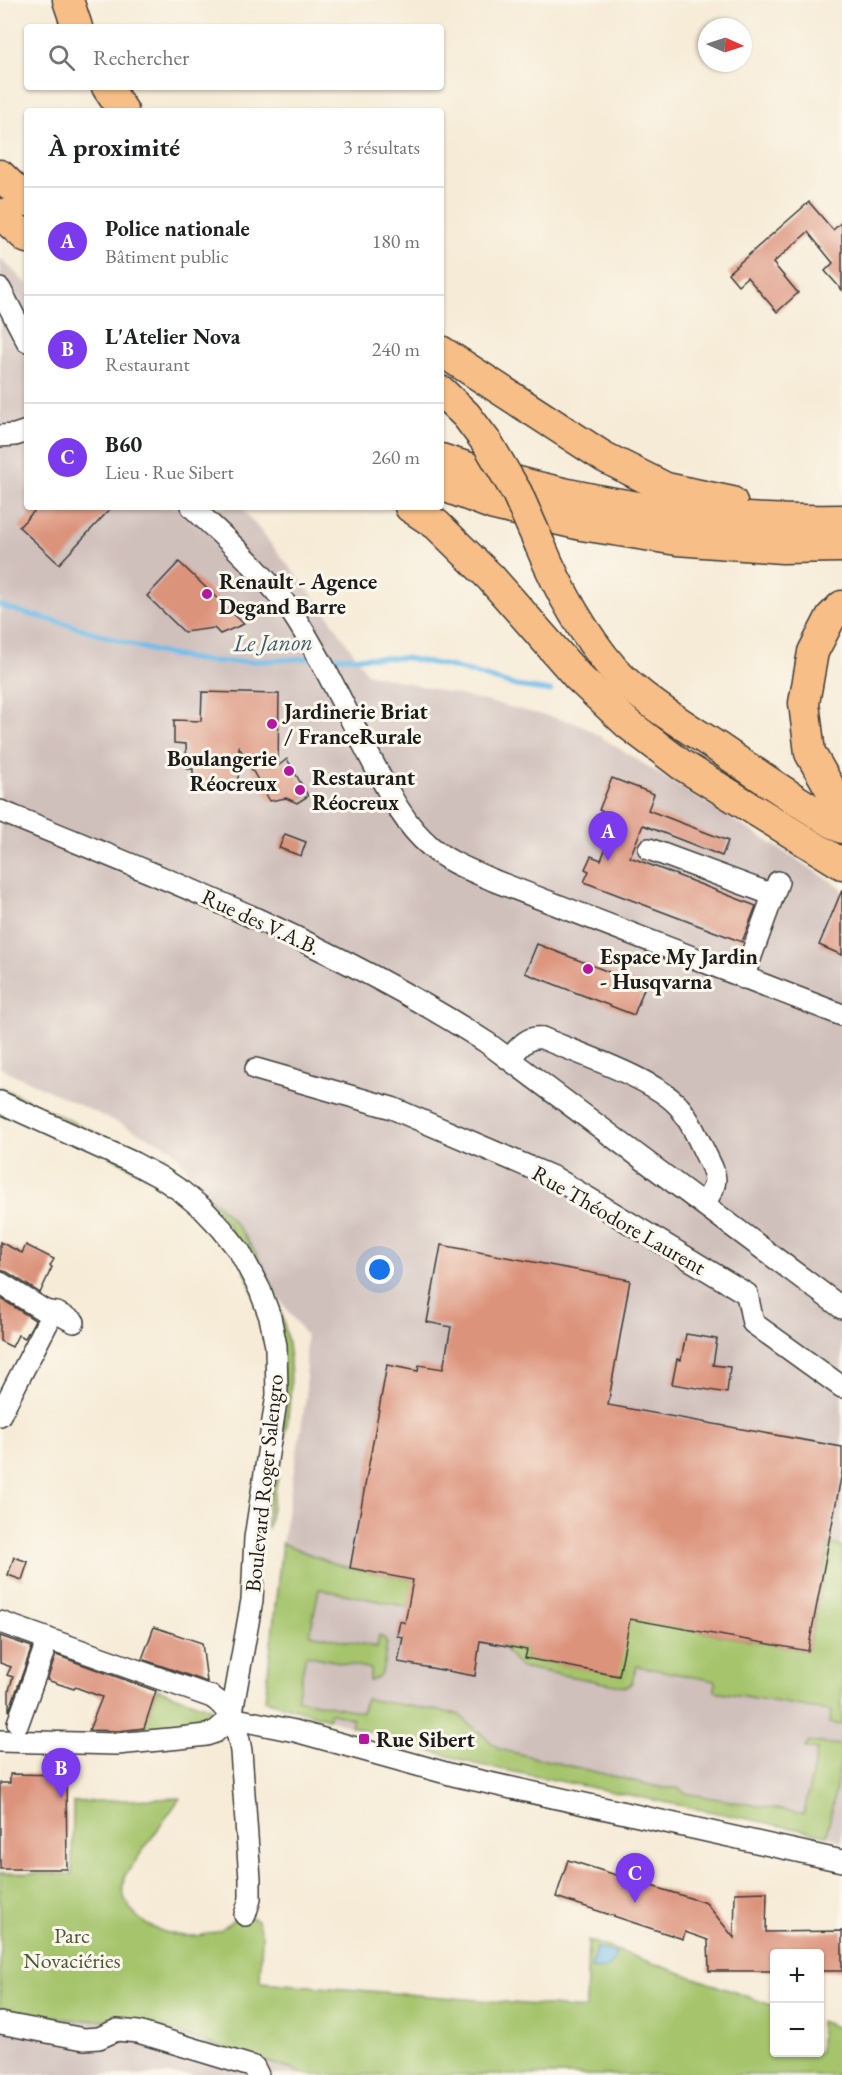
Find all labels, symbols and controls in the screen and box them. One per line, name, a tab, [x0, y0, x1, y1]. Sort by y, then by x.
north arrow	[698, 18, 752, 72]
search box	[24, 24, 444, 90]
icon: search	[45, 41, 78, 74]
text: Rechercher	[93, 43, 189, 72]
text: À proximité	[48, 130, 180, 164]
text: 3 résultats	[343, 134, 420, 160]
text: Police nationale	[105, 214, 250, 243]
text: A	[60, 228, 75, 254]
text: 180 m	[372, 228, 420, 254]
text: Bâtiment public	[105, 243, 229, 269]
text: L'Atelier Nova	[105, 322, 240, 351]
text: B	[61, 336, 74, 362]
text: 240 m	[372, 336, 420, 362]
text: Restaurant	[105, 351, 190, 377]
text: B60	[105, 430, 142, 459]
text: C	[60, 444, 75, 470]
text: 260 m	[372, 444, 420, 470]
text: Lieu · Rue Sibert	[105, 459, 234, 485]
place label: Renault - Agence Degand Barre	[219, 567, 377, 621]
marker: Renault - Agence Degand Barre	[200, 587, 214, 601]
water label: Le Janon	[232, 626, 313, 658]
place label: Jardinerie Briat / FranceRurale	[282, 697, 429, 751]
marker: Jardinerie Briat / FranceRurale	[265, 717, 279, 731]
place label: Boulangerie Réocreux	[167, 744, 277, 798]
place label: Restaurant Réocreux	[312, 763, 416, 817]
marker: Boulangerie Réocreux	[282, 764, 296, 778]
marker: Restaurant Réocreux	[293, 783, 307, 797]
pin: A	[588, 812, 628, 861]
street label: Rue des V.A.B.	[197, 882, 325, 962]
place label: Espace My Jardin - Husqvarna	[600, 942, 759, 996]
marker: Espace My Jardin - Husqvarna	[581, 962, 595, 976]
street label: Rue Théodore Laurent	[527, 1159, 711, 1282]
your location	[365, 1255, 394, 1284]
street label: Boulevard Roger Salengro	[238, 1372, 290, 1593]
place label: Rue Sibert	[376, 1725, 475, 1754]
marker: Rue Sibert	[357, 1732, 371, 1746]
pin: B	[42, 1748, 80, 1798]
pin: C	[616, 1854, 654, 1903]
park label: Parc Novaciéries	[23, 1921, 121, 1975]
map controls	[770, 1949, 824, 2057]
button: +	[770, 1949, 824, 2003]
button: −	[770, 2003, 824, 2057]

